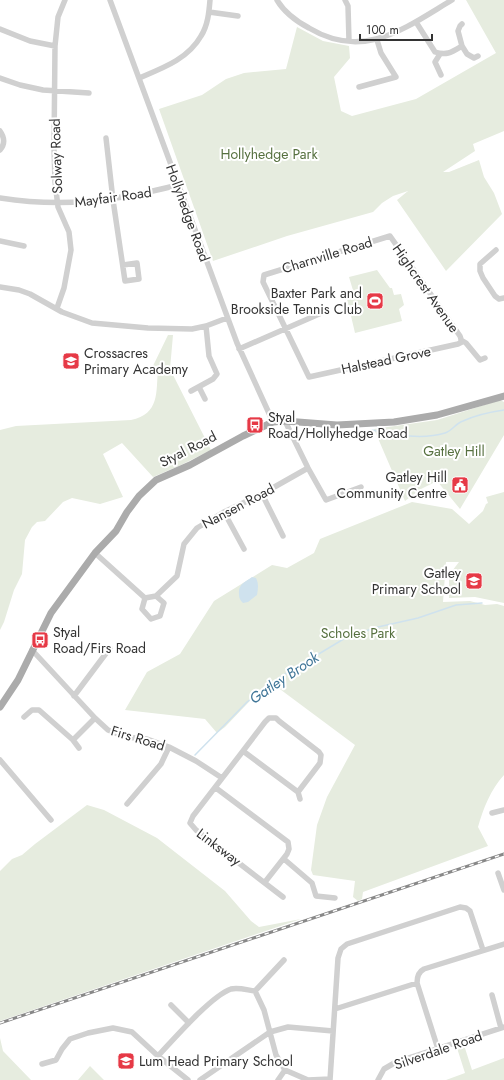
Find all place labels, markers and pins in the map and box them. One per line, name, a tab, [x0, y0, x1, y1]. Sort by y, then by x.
place label: Baxter Park and Brookside Tennis Club	[231, 283, 362, 319]
sports icon: Baxter Park and Brookside Tennis Club	[365, 291, 385, 311]
place label: Crossacres Primary Academy	[84, 343, 189, 379]
school or university icon: Crossacres Primary Academy	[61, 351, 81, 371]
place label: Styal Road/Hollyhedge Road	[268, 407, 408, 443]
bus stop icon: Styal Road/Hollyhedge Road	[245, 415, 265, 435]
place label: Gatley Hill Community Centre	[337, 467, 447, 503]
public building icon: Gatley Hill Community Centre	[450, 475, 470, 495]
place label: Gatley Primary School	[372, 563, 462, 599]
school or university icon: Gatley Primary School	[464, 571, 484, 591]
place label: Styal Road/Firs Road	[53, 622, 146, 658]
bus stop icon: Styal Road/Firs Road	[30, 630, 50, 650]
school or university icon: Lum Head Primary School	[116, 1051, 136, 1071]
place label: Lum Head Primary School	[139, 1051, 293, 1071]

